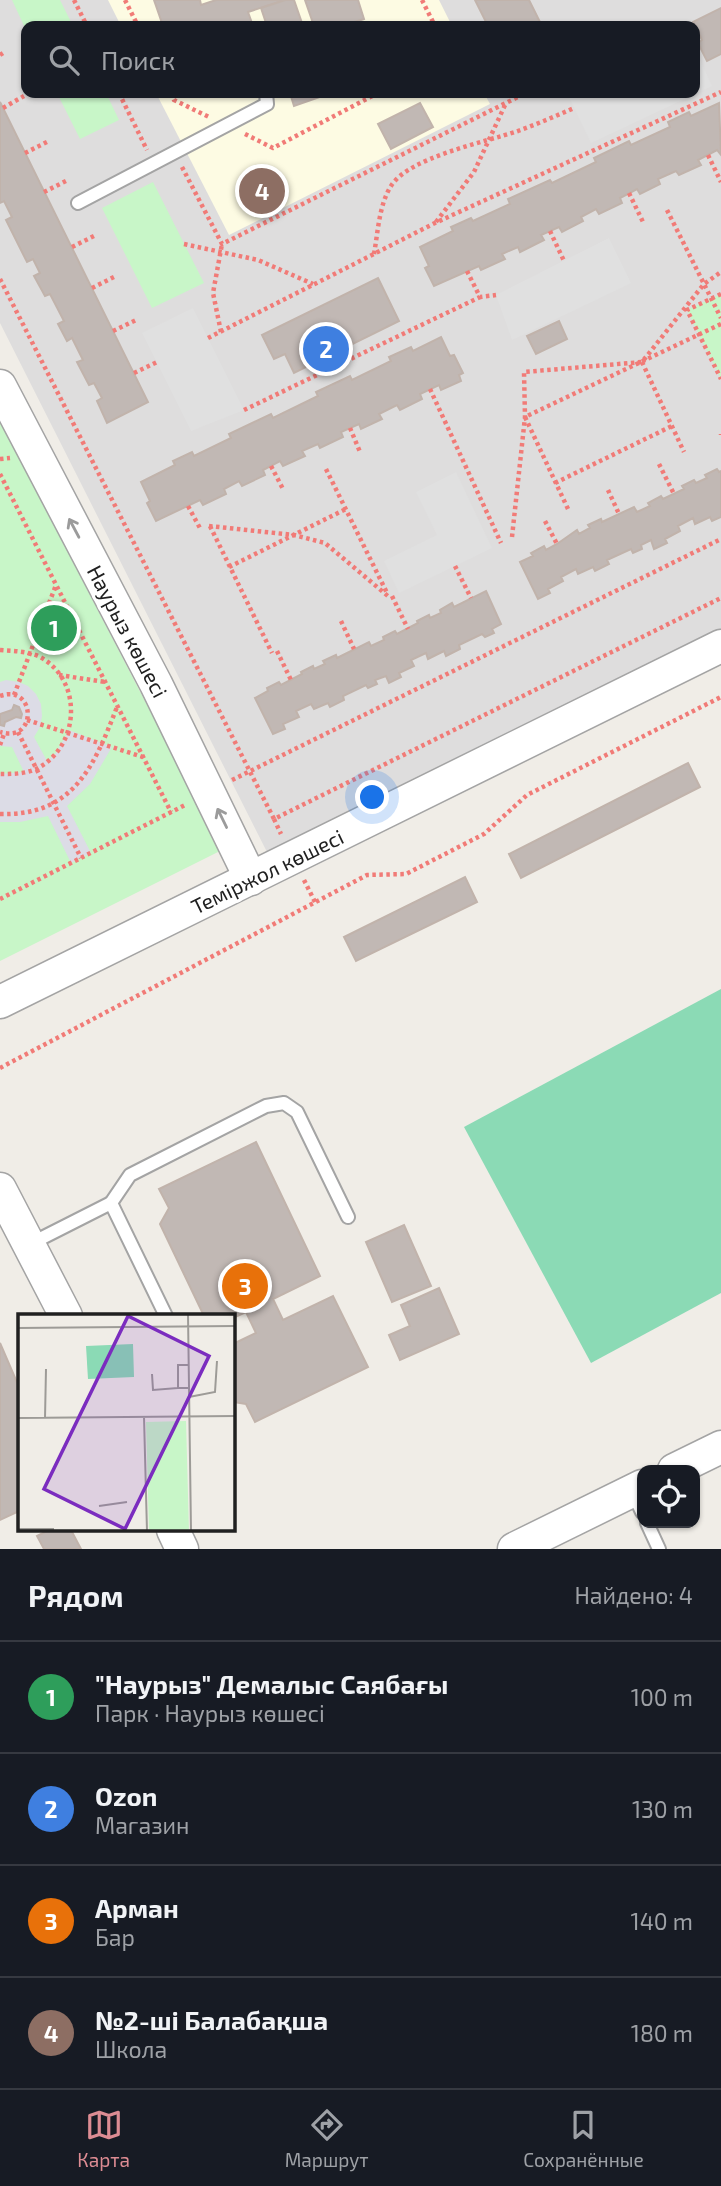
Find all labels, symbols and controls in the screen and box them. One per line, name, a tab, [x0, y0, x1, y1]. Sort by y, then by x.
search box	[21, 21, 700, 98]
icon: search	[45, 41, 83, 79]
text: Поиск	[101, 44, 175, 75]
pin: 4	[239, 165, 285, 217]
pin: 2	[303, 323, 349, 375]
one-way arrow	[66, 518, 80, 539]
street label: Наурыз көшесі	[82, 561, 173, 702]
pin: 1	[31, 602, 77, 654]
your location	[355, 780, 389, 814]
one-way arrow	[215, 808, 228, 829]
street label: Теміржол көшесі	[187, 823, 347, 919]
pin: 3	[222, 1260, 268, 1312]
inset map	[18, 1314, 234, 1532]
map controls	[637, 1465, 700, 1528]
button: locate	[637, 1465, 700, 1528]
text: Рядом	[28, 1577, 124, 1613]
text: Найдено: 4	[574, 1581, 693, 1609]
text: "Наурыз" Демалыс Саябағы	[95, 1668, 448, 1699]
text: 1	[46, 1683, 56, 1711]
text: 100 m	[631, 1683, 693, 1711]
text: Парк · Наурыз көшесі	[95, 1699, 325, 1727]
text: Ozon	[95, 1780, 157, 1811]
text: 2	[44, 1795, 58, 1823]
text: 130 m	[632, 1795, 693, 1823]
text: Магазин	[95, 1811, 189, 1839]
text: Арман	[95, 1892, 179, 1923]
text: 3	[44, 1907, 58, 1935]
text: 140 m	[631, 1907, 693, 1935]
text: Бар	[95, 1923, 135, 1951]
text: №2-ші Балабақша	[95, 2004, 328, 2035]
text: 4	[44, 2019, 58, 2047]
text: 180 m	[631, 2019, 693, 2047]
text: Школа	[95, 2035, 167, 2063]
tab: Карта	[77, 2106, 130, 2171]
tab: Маршрут	[285, 2106, 369, 2171]
tab: Сохранённые	[523, 2106, 644, 2171]

